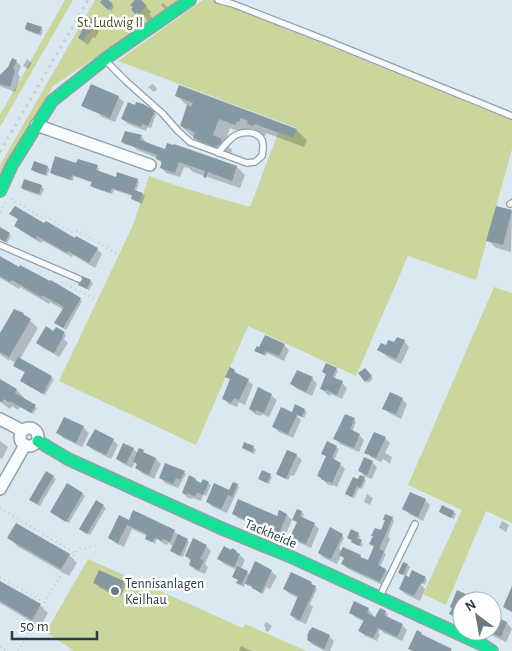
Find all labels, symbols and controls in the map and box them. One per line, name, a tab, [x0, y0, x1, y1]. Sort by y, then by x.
park label: St. Ludwig II	[77, 16, 143, 30]
street label: Tackheide	[243, 517, 299, 551]
place label: Tennisanlagen Keilhau	[125, 577, 204, 607]
marker: Tennisanlagen Keilhau	[109, 585, 121, 597]
north arrow	[452, 591, 502, 641]
text: N	[463, 597, 478, 614]
scale bar	[12, 608, 98, 640]
text: 50 m	[20, 619, 49, 634]

